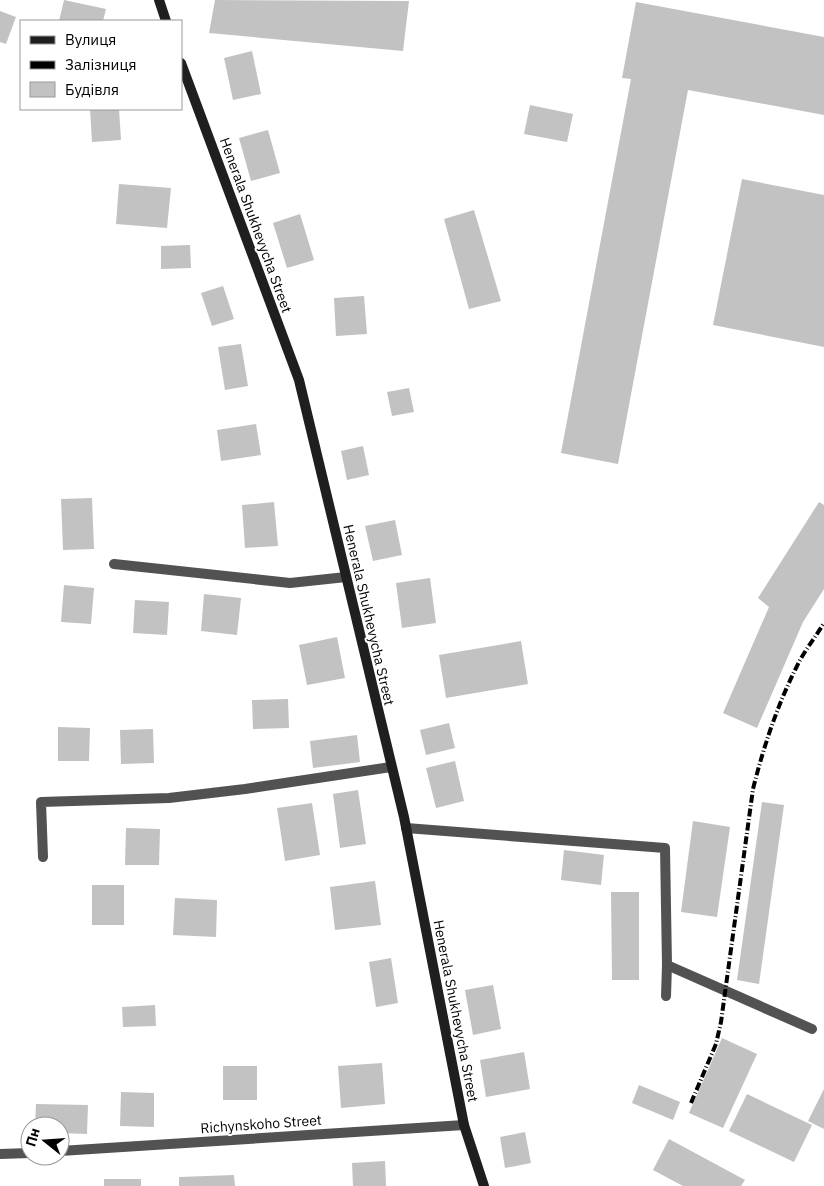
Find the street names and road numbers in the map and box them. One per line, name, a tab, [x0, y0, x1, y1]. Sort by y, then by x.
street label: Henerala Shukhevycha Street	[216, 135, 296, 315]
street label: Henerala Shukhevycha Street	[339, 523, 399, 707]
street label: Henerala Shukhevycha Street	[429, 918, 483, 1104]
street label: Richynskoho Street	[200, 1111, 322, 1137]

